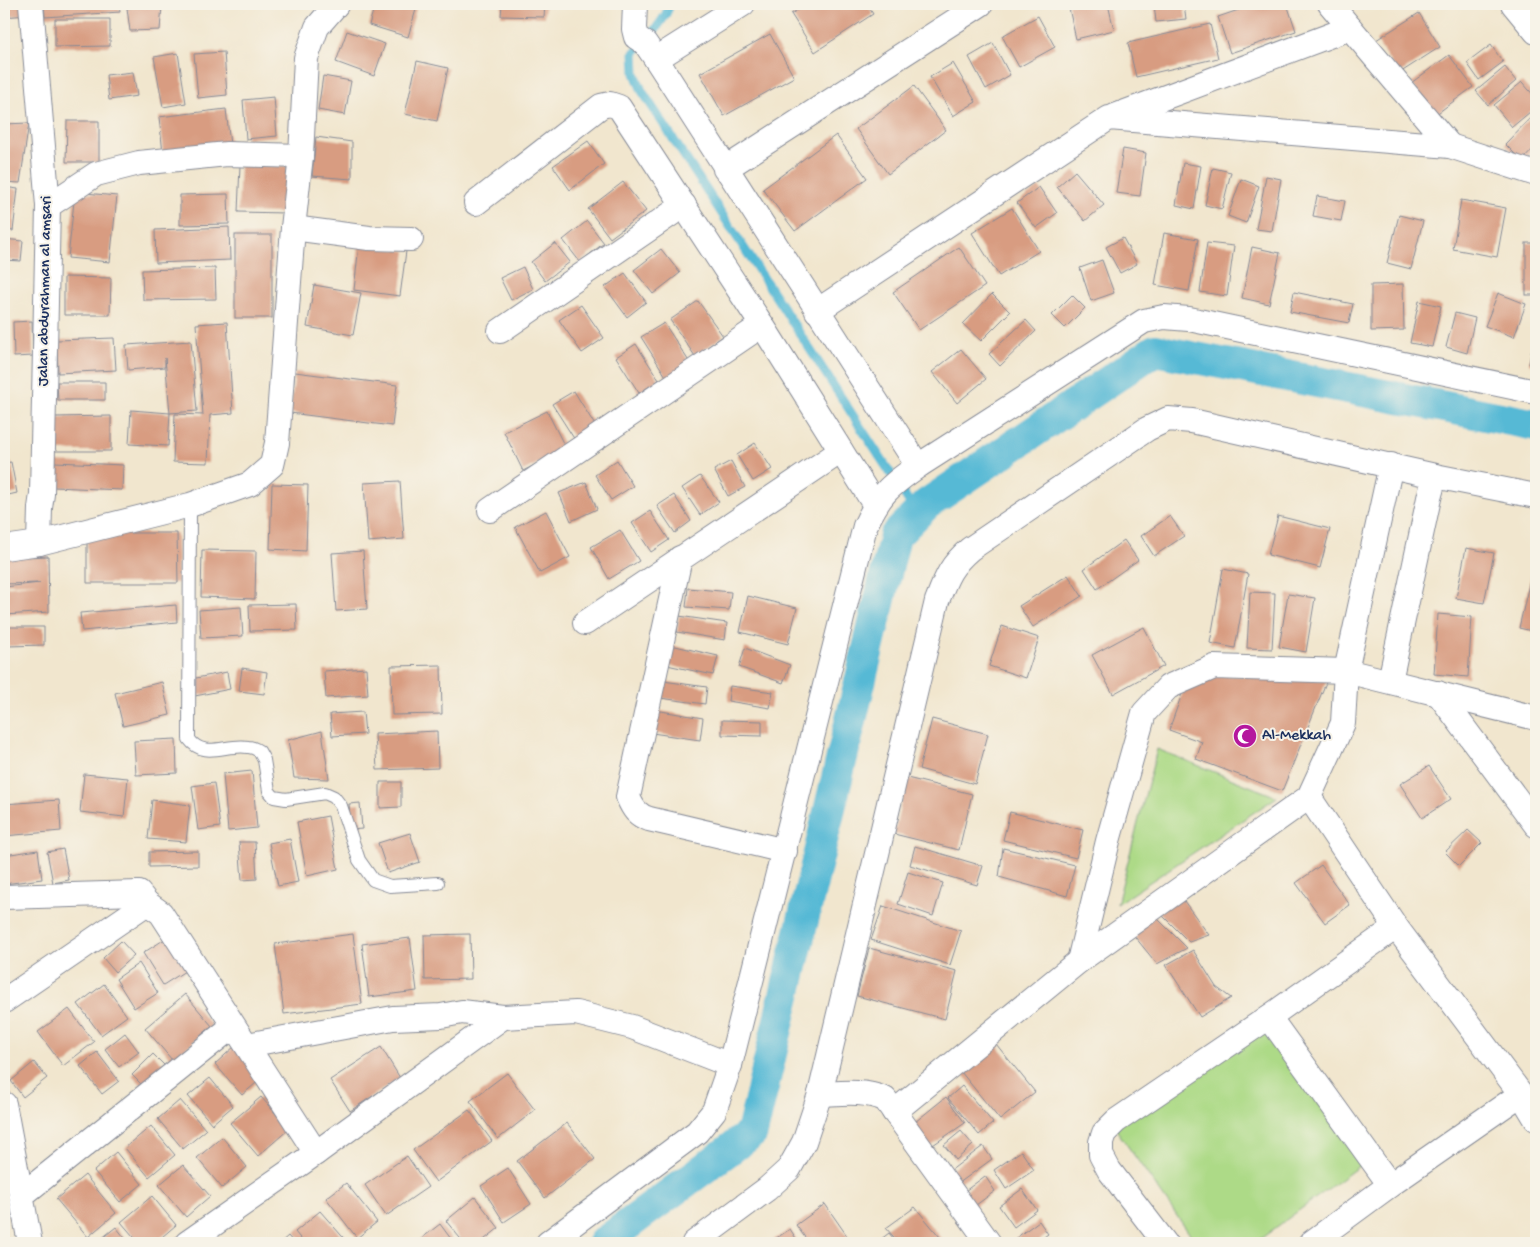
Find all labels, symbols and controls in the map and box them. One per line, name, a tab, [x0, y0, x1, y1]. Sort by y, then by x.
street label: Jalan abdurahman al amsari	[35, 196, 57, 386]
mosque icon: Al-Mekkah	[1232, 723, 1258, 749]
place label: Al-Mekkah	[1262, 727, 1331, 746]

